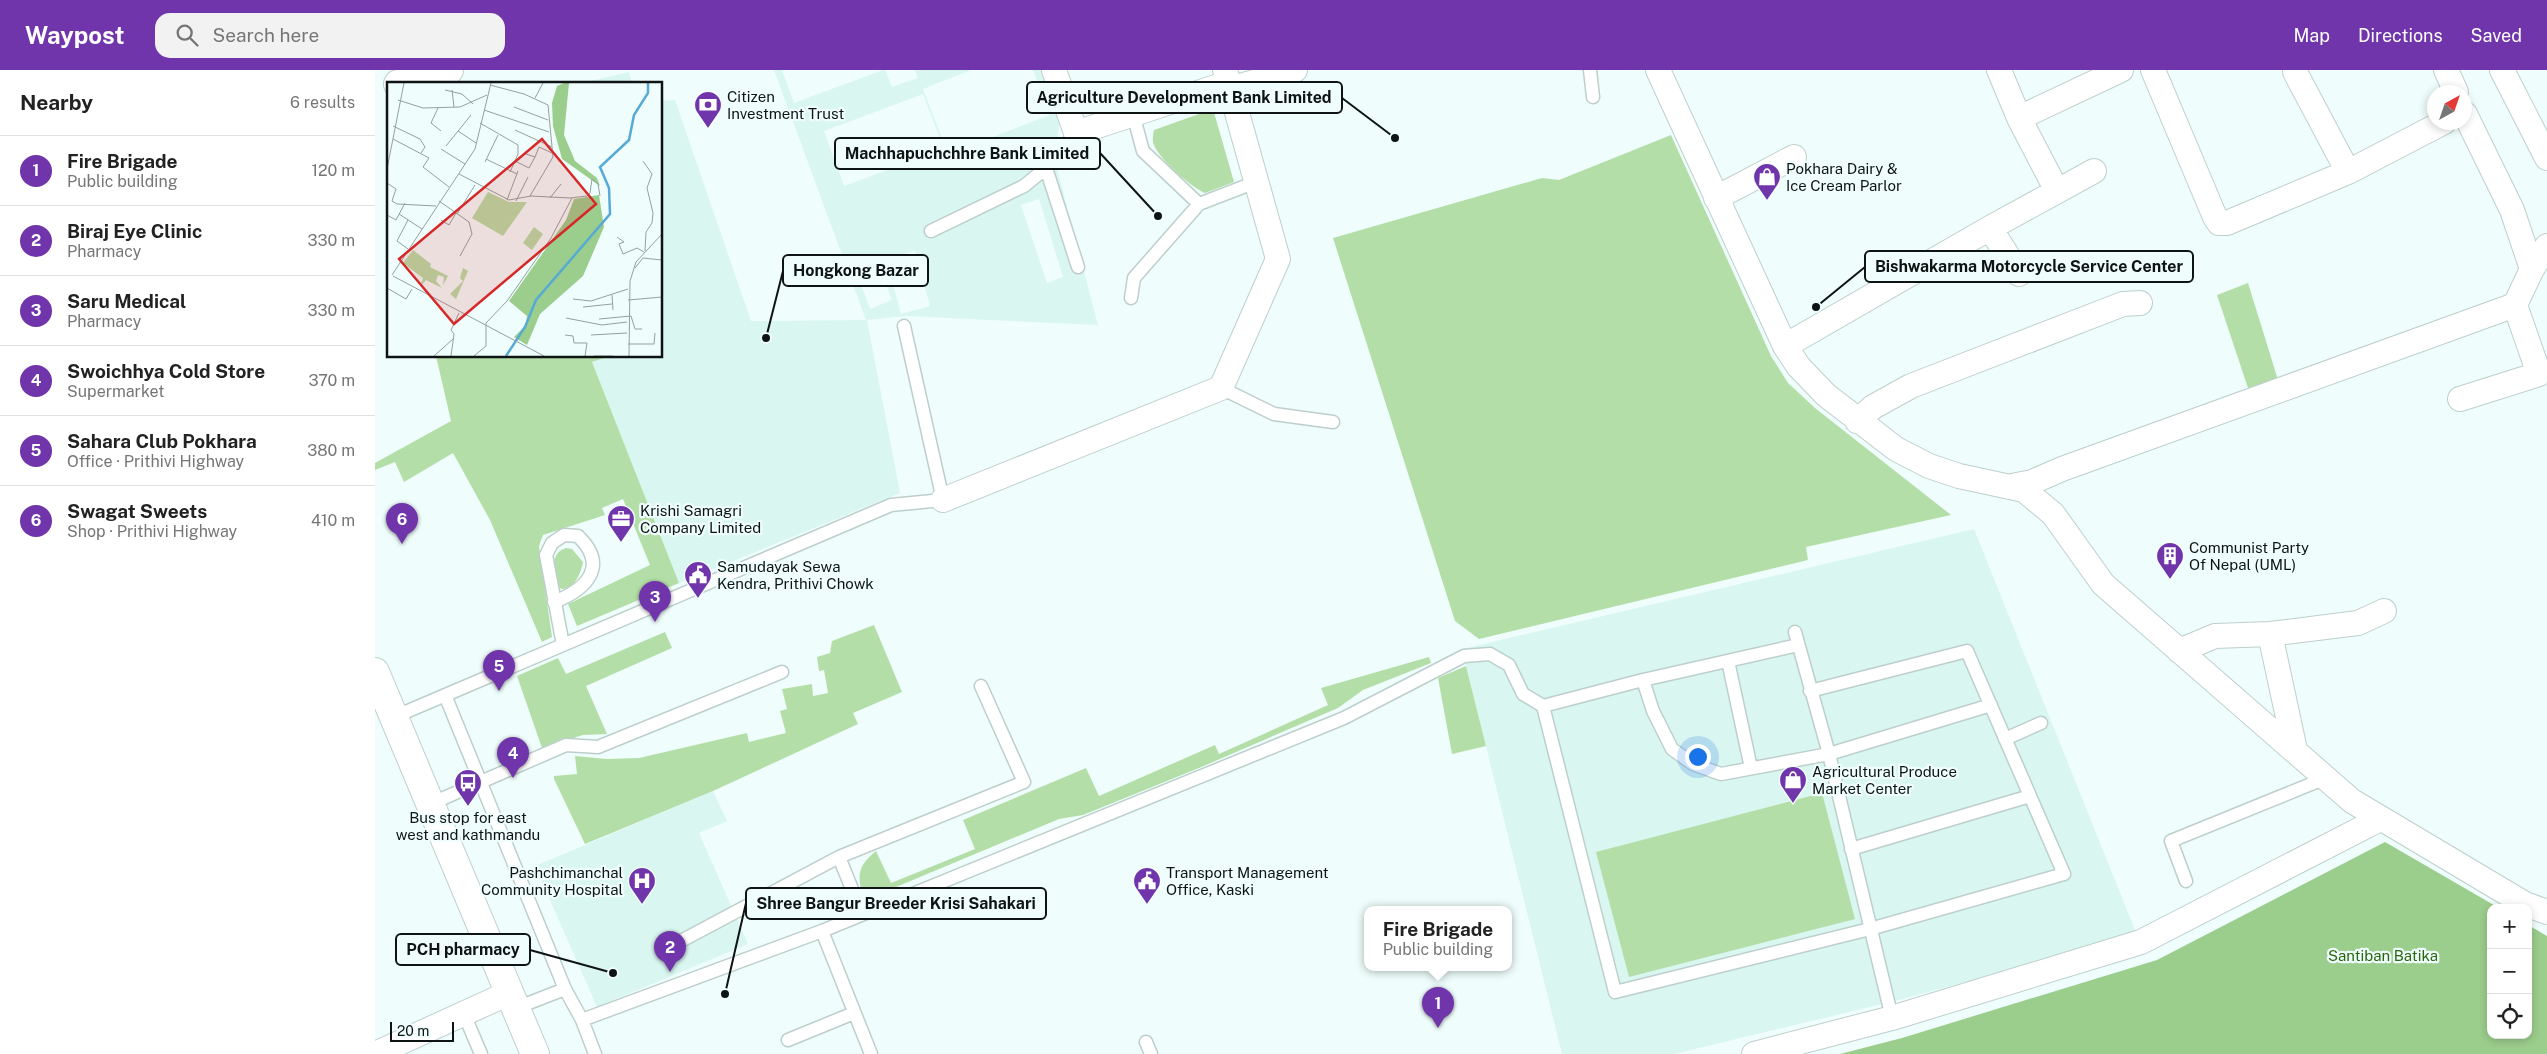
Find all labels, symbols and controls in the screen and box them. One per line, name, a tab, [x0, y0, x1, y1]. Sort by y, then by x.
search box	[155, 13, 505, 58]
text: Waypost	[25, 21, 125, 49]
icon: search	[173, 21, 201, 49]
text: Search here	[213, 24, 319, 46]
text: Map	[2293, 25, 2330, 46]
text: Directions	[2358, 25, 2443, 46]
text: Saved	[2471, 25, 2522, 46]
inset map	[387, 82, 663, 358]
callout: Agriculture Development Bank Limited	[1027, 82, 1342, 113]
north arrow	[2427, 85, 2472, 130]
place label: Citizen Investment Trust	[727, 88, 844, 122]
text: Agriculture Development Bank Limited	[1036, 88, 1332, 107]
text: Nearby	[20, 90, 93, 115]
bank icon: Citizen Investment Trust	[693, 90, 723, 129]
text: 6 results	[290, 93, 355, 112]
callout: Machhapuchchhre Bank Limited	[835, 138, 1100, 169]
text: Machhapuchchhre Bank Limited	[845, 144, 1089, 163]
text: Fire Brigade	[67, 150, 178, 172]
place label: Pokhara Dairy & Ice Cream Parlor	[1786, 160, 1902, 194]
text: 1	[33, 161, 39, 180]
text: 120 m	[311, 161, 355, 180]
shop icon: Pokhara Dairy & Ice Cream Parlor	[1752, 162, 1782, 201]
text: Public building	[67, 172, 178, 191]
text: Biraj Eye Clinic	[67, 220, 202, 242]
text: 2	[31, 231, 41, 250]
text: 330 m	[308, 231, 355, 250]
text: Pharmacy	[67, 242, 141, 261]
callout: Bishwakarma Motorcycle Service Center	[1865, 251, 2193, 282]
callout: Hongkong Bazar	[783, 255, 928, 286]
text: Bishwakarma Motorcycle Service Center	[1875, 257, 2184, 276]
text: Hongkong Bazar	[793, 261, 919, 280]
text: Saru Medical	[67, 290, 186, 312]
text: 3	[31, 301, 41, 320]
text: 330 m	[308, 301, 355, 320]
text: Pharmacy	[67, 312, 141, 331]
text: Swoichhya Cold Store	[67, 360, 265, 382]
text: 4	[31, 371, 41, 390]
text: 370 m	[308, 371, 355, 390]
text: Supermarket	[67, 382, 164, 401]
text: Sahara Club Pokhara	[67, 430, 257, 452]
text: 5	[31, 441, 41, 460]
text: 380 m	[307, 441, 355, 460]
text: Office · Prithivi Highway	[67, 452, 244, 471]
text: Swagat Sweets	[67, 500, 207, 522]
place label: Krishi Samagri Company Limited	[640, 502, 761, 536]
pin: 6	[386, 503, 418, 544]
office icon: Krishi Samagri Company Limited	[606, 504, 636, 543]
text: 6	[31, 511, 41, 530]
text: 410 m	[311, 511, 355, 530]
text: Shop · Prithivi Highway	[67, 522, 237, 541]
place label: Communist Party Of Nepal (UML)	[2189, 539, 2309, 573]
building icon: Communist Party Of Nepal (UML)	[2155, 541, 2185, 580]
place label: Samudayak Sewa Kendra, Prithivi Chowk	[717, 558, 874, 592]
public building icon: Samudayak Sewa Kendra, Prithivi Chowk	[683, 560, 713, 599]
pin: 3	[639, 581, 671, 622]
pin: 5	[483, 650, 515, 691]
pin: 4	[497, 737, 529, 778]
your location	[1685, 744, 1711, 770]
place label: Agricultural Produce Market Center	[1812, 763, 1957, 797]
shop icon: Agricultural Produce Market Center	[1778, 765, 1808, 804]
bus stop icon: Bus stop for east west and kathmandu	[453, 768, 483, 807]
place label: Bus stop for east west and kathmandu	[396, 809, 540, 843]
place label: Pashchimanchal Community Hospital	[481, 864, 623, 898]
place label: Transport Management Office, Kaski	[1166, 864, 1329, 898]
hospital icon: Pashchimanchal Community Hospital	[627, 866, 657, 905]
public building icon: Transport Management Office, Kaski	[1132, 866, 1162, 905]
callout: Shree Bangur Breeder Krisi Sahakari	[746, 888, 1046, 919]
text: Shree Bangur Breeder Krisi Sahakari	[756, 894, 1036, 913]
map controls	[2487, 904, 2532, 1039]
button: +	[2487, 904, 2532, 949]
popup	[1364, 906, 1512, 971]
text: Fire Brigade	[1383, 918, 1493, 940]
pin: 2	[654, 931, 686, 972]
callout: PCH pharmacy	[396, 934, 530, 965]
text: PCH pharmacy	[406, 940, 520, 959]
text: Public building	[1383, 940, 1493, 959]
park label: Santiban Batika	[2328, 947, 2438, 964]
button: −	[2487, 949, 2532, 994]
pin: 1	[1422, 987, 1454, 1028]
button: locate	[2487, 994, 2532, 1039]
scale bar	[390, 1019, 454, 1042]
text: 20 m	[397, 1023, 429, 1039]

